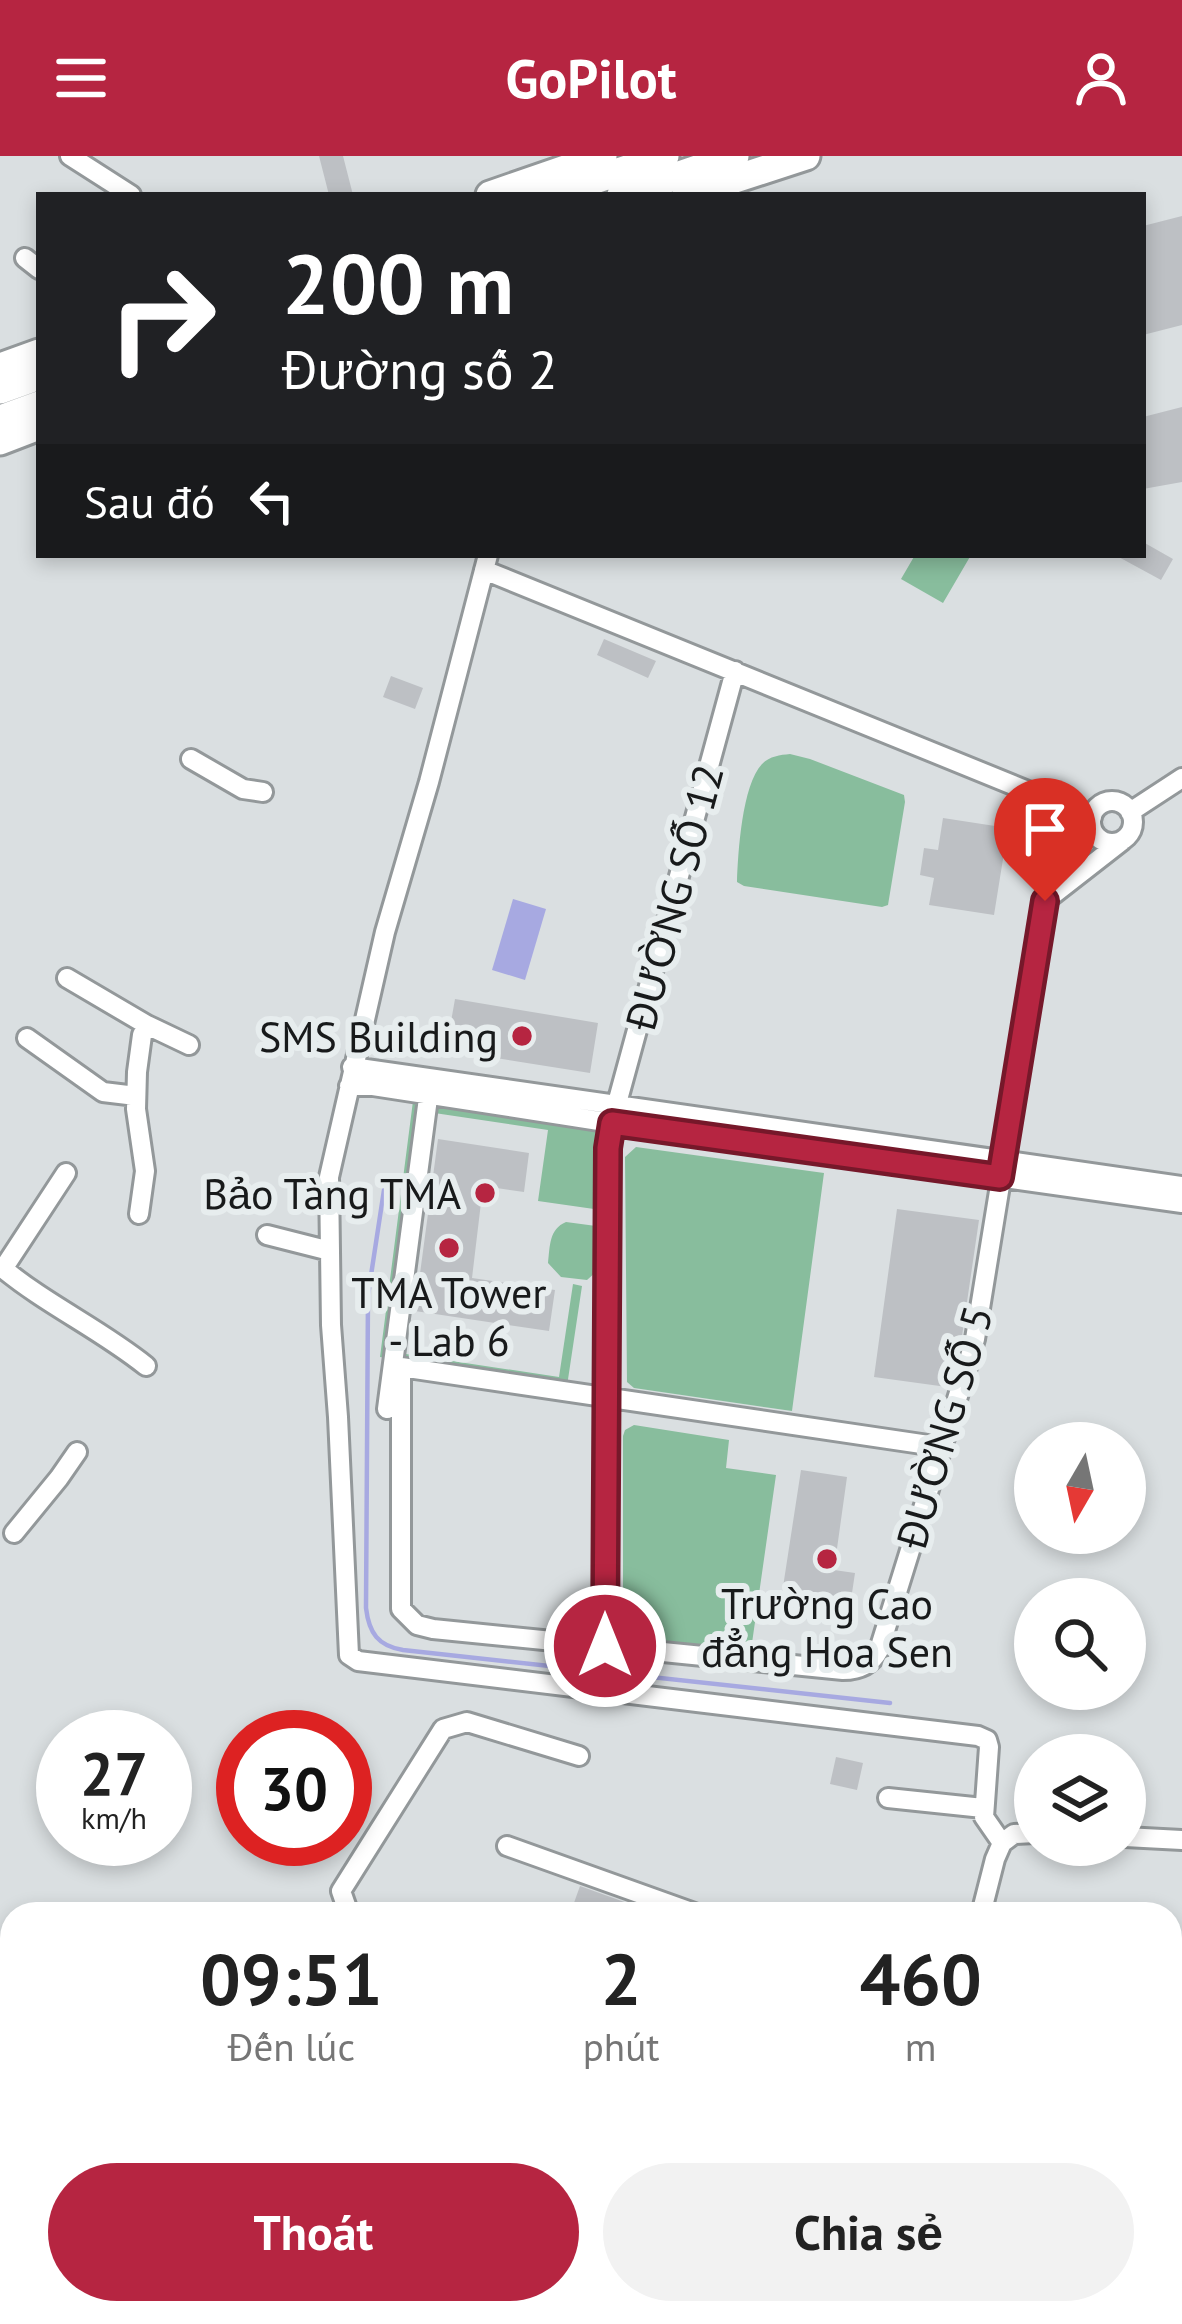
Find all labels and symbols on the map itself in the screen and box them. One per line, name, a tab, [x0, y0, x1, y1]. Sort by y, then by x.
street label: ĐƯỜNG SỐ 12	[612, 758, 736, 1037]
pin	[994, 778, 1096, 901]
place label: SMS Building	[259, 1009, 498, 1064]
marker: SMS Building	[509, 1023, 535, 1049]
place label: Bảo Tàng TMA	[203, 1166, 461, 1221]
marker: Bảo Tàng TMA	[472, 1180, 498, 1206]
marker: TMA Tower - Lab 6	[436, 1235, 462, 1261]
place label: TMA Tower - Lab 6	[351, 1265, 547, 1368]
street label: ĐƯỜNG SỐ 5	[883, 1299, 1005, 1556]
north arrow	[1014, 1422, 1146, 1554]
marker: Trường Cao đẳng Hoa Sen	[814, 1546, 840, 1572]
place label: Trường Cao đẳng Hoa Sen	[701, 1576, 953, 1679]
position arrow	[542, 1583, 668, 1709]
speed limit sign: 30	[216, 1710, 372, 1866]

